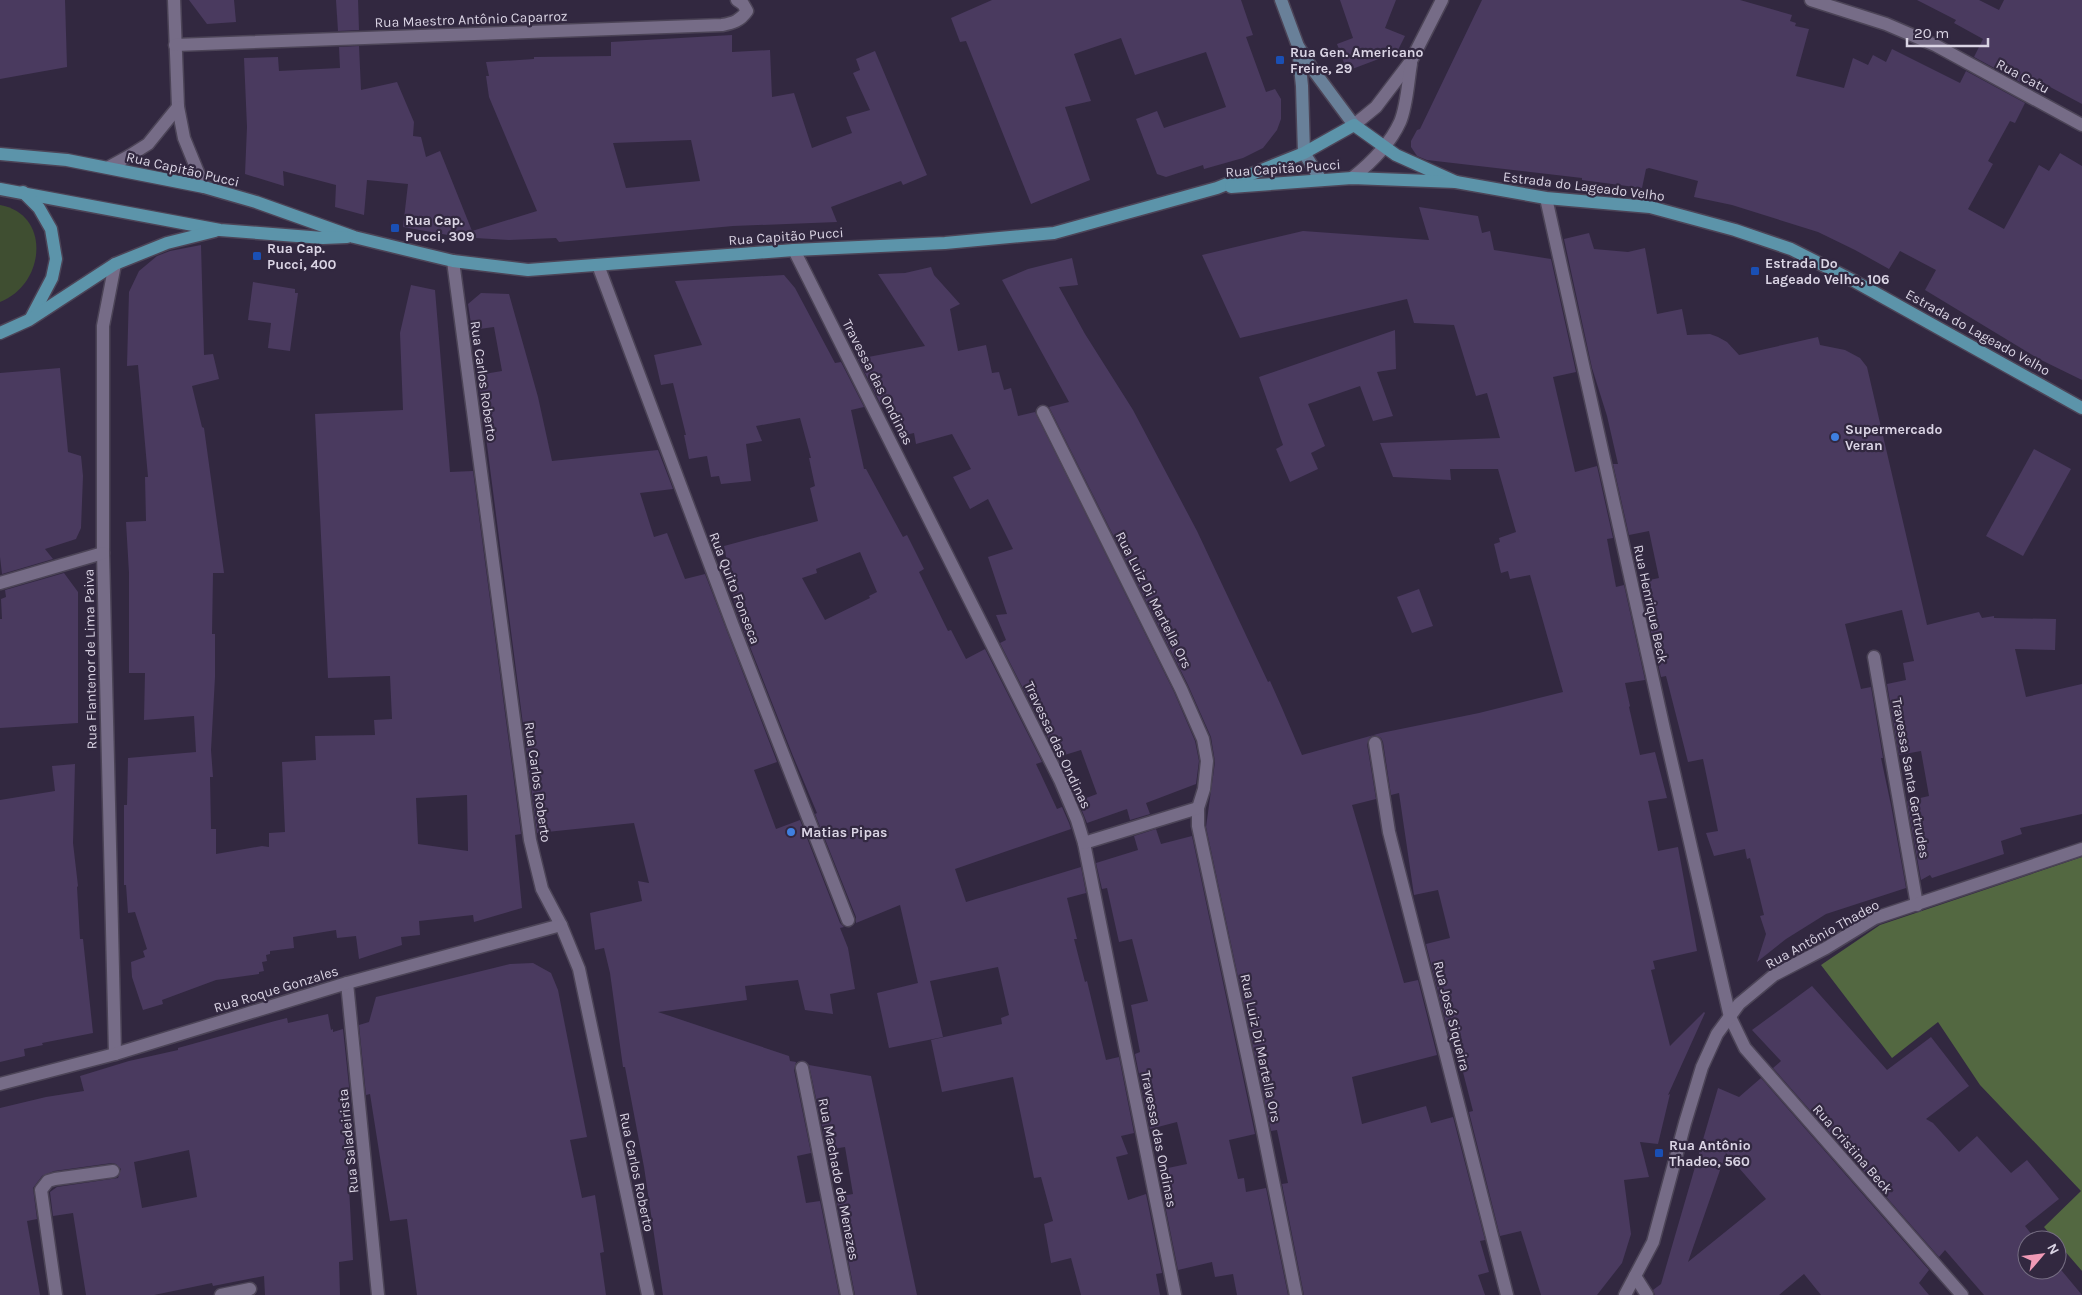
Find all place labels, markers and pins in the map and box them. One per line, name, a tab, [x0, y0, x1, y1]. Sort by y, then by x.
place label: Rua Gen. Americano Freire, 29	[1290, 44, 1424, 77]
marker: Rua Gen. Americano Freire, 29	[1274, 54, 1286, 66]
place label: Rua Cap. Pucci, 309	[405, 212, 475, 245]
marker: Rua Cap. Pucci, 309	[389, 222, 401, 234]
place label: Rua Cap. Pucci, 400	[267, 240, 337, 273]
marker: Rua Cap. Pucci, 400	[251, 250, 263, 262]
place label: Estrada Do Lageado Velho, 106	[1765, 255, 1890, 288]
marker: Estrada Do Lageado Velho, 106	[1749, 265, 1761, 277]
place label: Supermercado Veran	[1845, 421, 1943, 454]
marker: Supermercado Veran	[1829, 431, 1841, 443]
place label: Matias Pipas	[801, 824, 888, 841]
marker: Matias Pipas	[785, 826, 797, 838]
place label: Rua Antônio Thadeo, 560	[1669, 1137, 1751, 1170]
marker: Rua Antônio Thadeo, 560	[1653, 1147, 1665, 1159]

